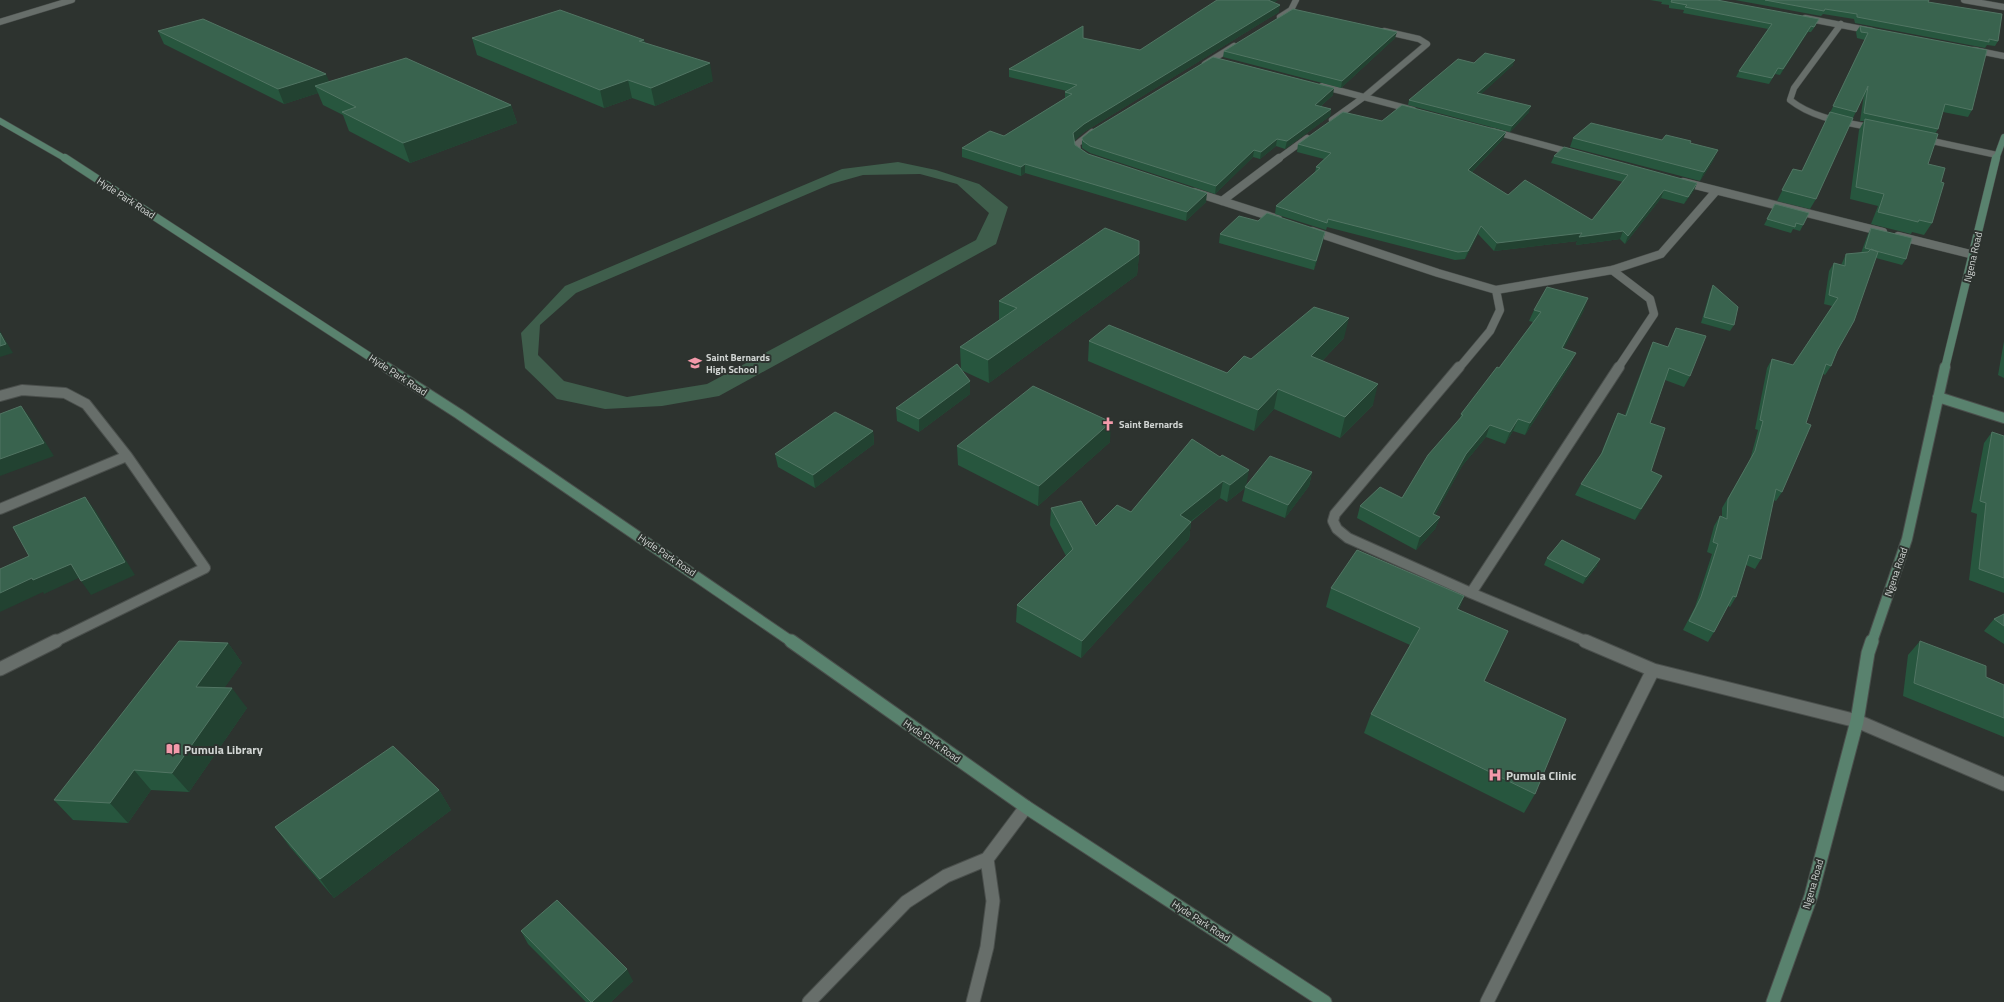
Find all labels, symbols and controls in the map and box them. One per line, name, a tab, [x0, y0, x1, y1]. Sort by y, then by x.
street label: Hyde Park Road	[94, 173, 158, 223]
street label: Ngena Road	[1960, 230, 1986, 284]
street label: Hyde Park Road	[366, 350, 430, 400]
place label: Saint Bernards High School	[706, 350, 770, 377]
school or university icon: Saint Bernards High School	[687, 355, 703, 371]
church icon: Saint Bernards	[1100, 416, 1116, 432]
place label: Saint Bernards	[1119, 417, 1183, 432]
street label: Hyde Park Road	[635, 530, 699, 580]
street label: Ngena Road	[1881, 545, 1911, 599]
street label: Hyde Park Road	[900, 716, 964, 766]
place label: Pumula Library	[184, 740, 263, 759]
library icon: Pumula Library	[165, 741, 181, 757]
place label: Pumula Clinic	[1506, 766, 1576, 785]
hospital icon: Pumula Clinic	[1487, 767, 1503, 783]
street label: Ngena Road	[1799, 857, 1827, 911]
street label: Hyde Park Road	[1169, 896, 1233, 946]

